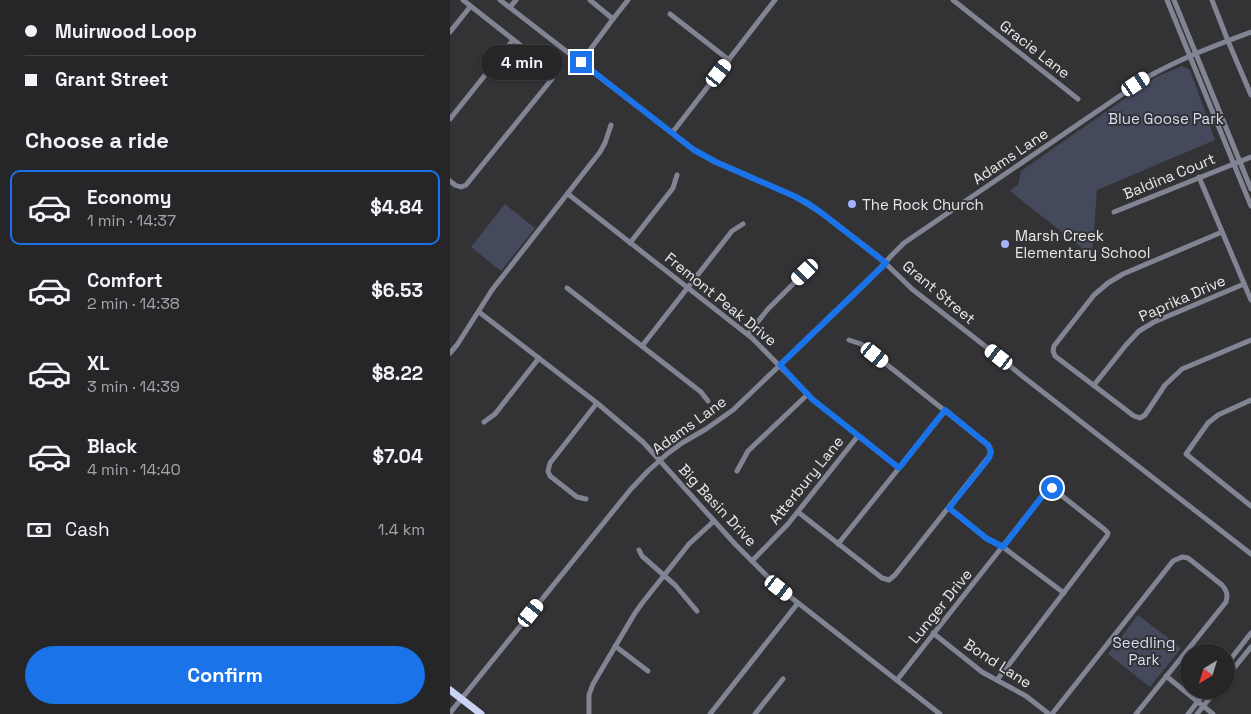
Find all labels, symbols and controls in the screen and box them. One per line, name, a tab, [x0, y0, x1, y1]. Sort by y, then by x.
street label: Gracie Lane	[996, 16, 1074, 82]
text: Muirwood Loop	[55, 19, 197, 44]
callout: 4 min	[481, 44, 564, 80]
route end	[570, 51, 592, 73]
text: 4 min	[501, 52, 543, 73]
car	[703, 57, 734, 89]
text: Grant Street	[55, 67, 168, 92]
car	[1119, 69, 1152, 99]
park label: Blue Goose Park	[1108, 109, 1224, 128]
street label: Adams Lane	[969, 124, 1052, 188]
text: Choose a ride	[25, 126, 169, 154]
street label: Baldina Court	[1120, 149, 1218, 203]
icon: car	[27, 185, 72, 230]
text: Economy	[87, 185, 171, 210]
text: $4.84	[370, 195, 423, 220]
place label: The Rock Church	[862, 195, 984, 214]
marker: The Rock Church	[846, 198, 858, 210]
text: 1 min · 14:37	[87, 210, 176, 231]
place label: Marsh Creek Elementary School	[1015, 226, 1151, 262]
marker: Marsh Creek Elementary School	[999, 238, 1011, 250]
street label: Fremont Peak Drive	[661, 248, 781, 350]
car	[789, 256, 821, 288]
street label: Grant Street	[899, 256, 979, 328]
icon: car	[27, 268, 72, 313]
text: Comfort	[87, 268, 163, 293]
street label: Paprika Drive	[1136, 270, 1228, 326]
text: $6.53	[371, 278, 423, 303]
text: 2 min · 14:38	[87, 293, 180, 314]
car	[858, 340, 891, 370]
car	[982, 342, 1015, 372]
icon: car	[27, 351, 72, 396]
text: XL	[87, 351, 110, 376]
text: $8.22	[372, 361, 423, 386]
text: 3 min · 14:39	[87, 376, 180, 397]
street label: Adams Lane	[648, 392, 730, 458]
street label: Atterbury Lane	[765, 432, 847, 528]
icon: car	[27, 434, 72, 479]
text: Black	[87, 434, 137, 459]
text: $7.04	[372, 444, 423, 469]
text: 4 min · 14:40	[87, 459, 181, 480]
street label: Big Basin Drive	[675, 460, 761, 550]
route start	[1041, 477, 1063, 499]
icon: cash	[25, 516, 53, 544]
text: Cash	[65, 517, 110, 542]
text: 1.4 km	[378, 519, 425, 540]
street label: Lunger Drive	[904, 565, 976, 647]
car	[762, 573, 795, 603]
car	[515, 597, 546, 629]
park label: Seedling Park	[1113, 633, 1175, 669]
street label: Bond Lane	[961, 634, 1035, 692]
north arrow	[1180, 644, 1235, 699]
map controls	[1180, 644, 1235, 699]
button: Confirm	[25, 646, 425, 704]

